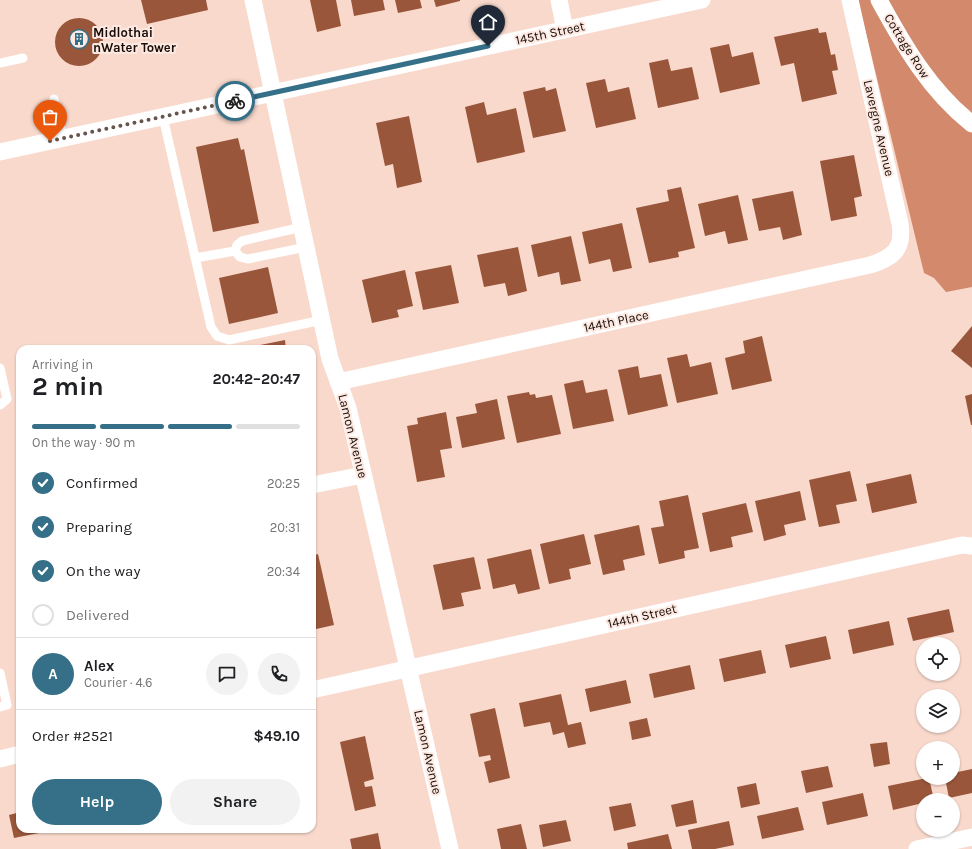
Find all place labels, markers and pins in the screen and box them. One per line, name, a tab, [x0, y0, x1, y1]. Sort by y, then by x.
pin	[471, 5, 505, 46]
place label: Midlothai nWater Tower	[93, 25, 177, 55]
building icon: Midlothai nWater Tower	[68, 28, 90, 50]
pin	[33, 100, 67, 141]

